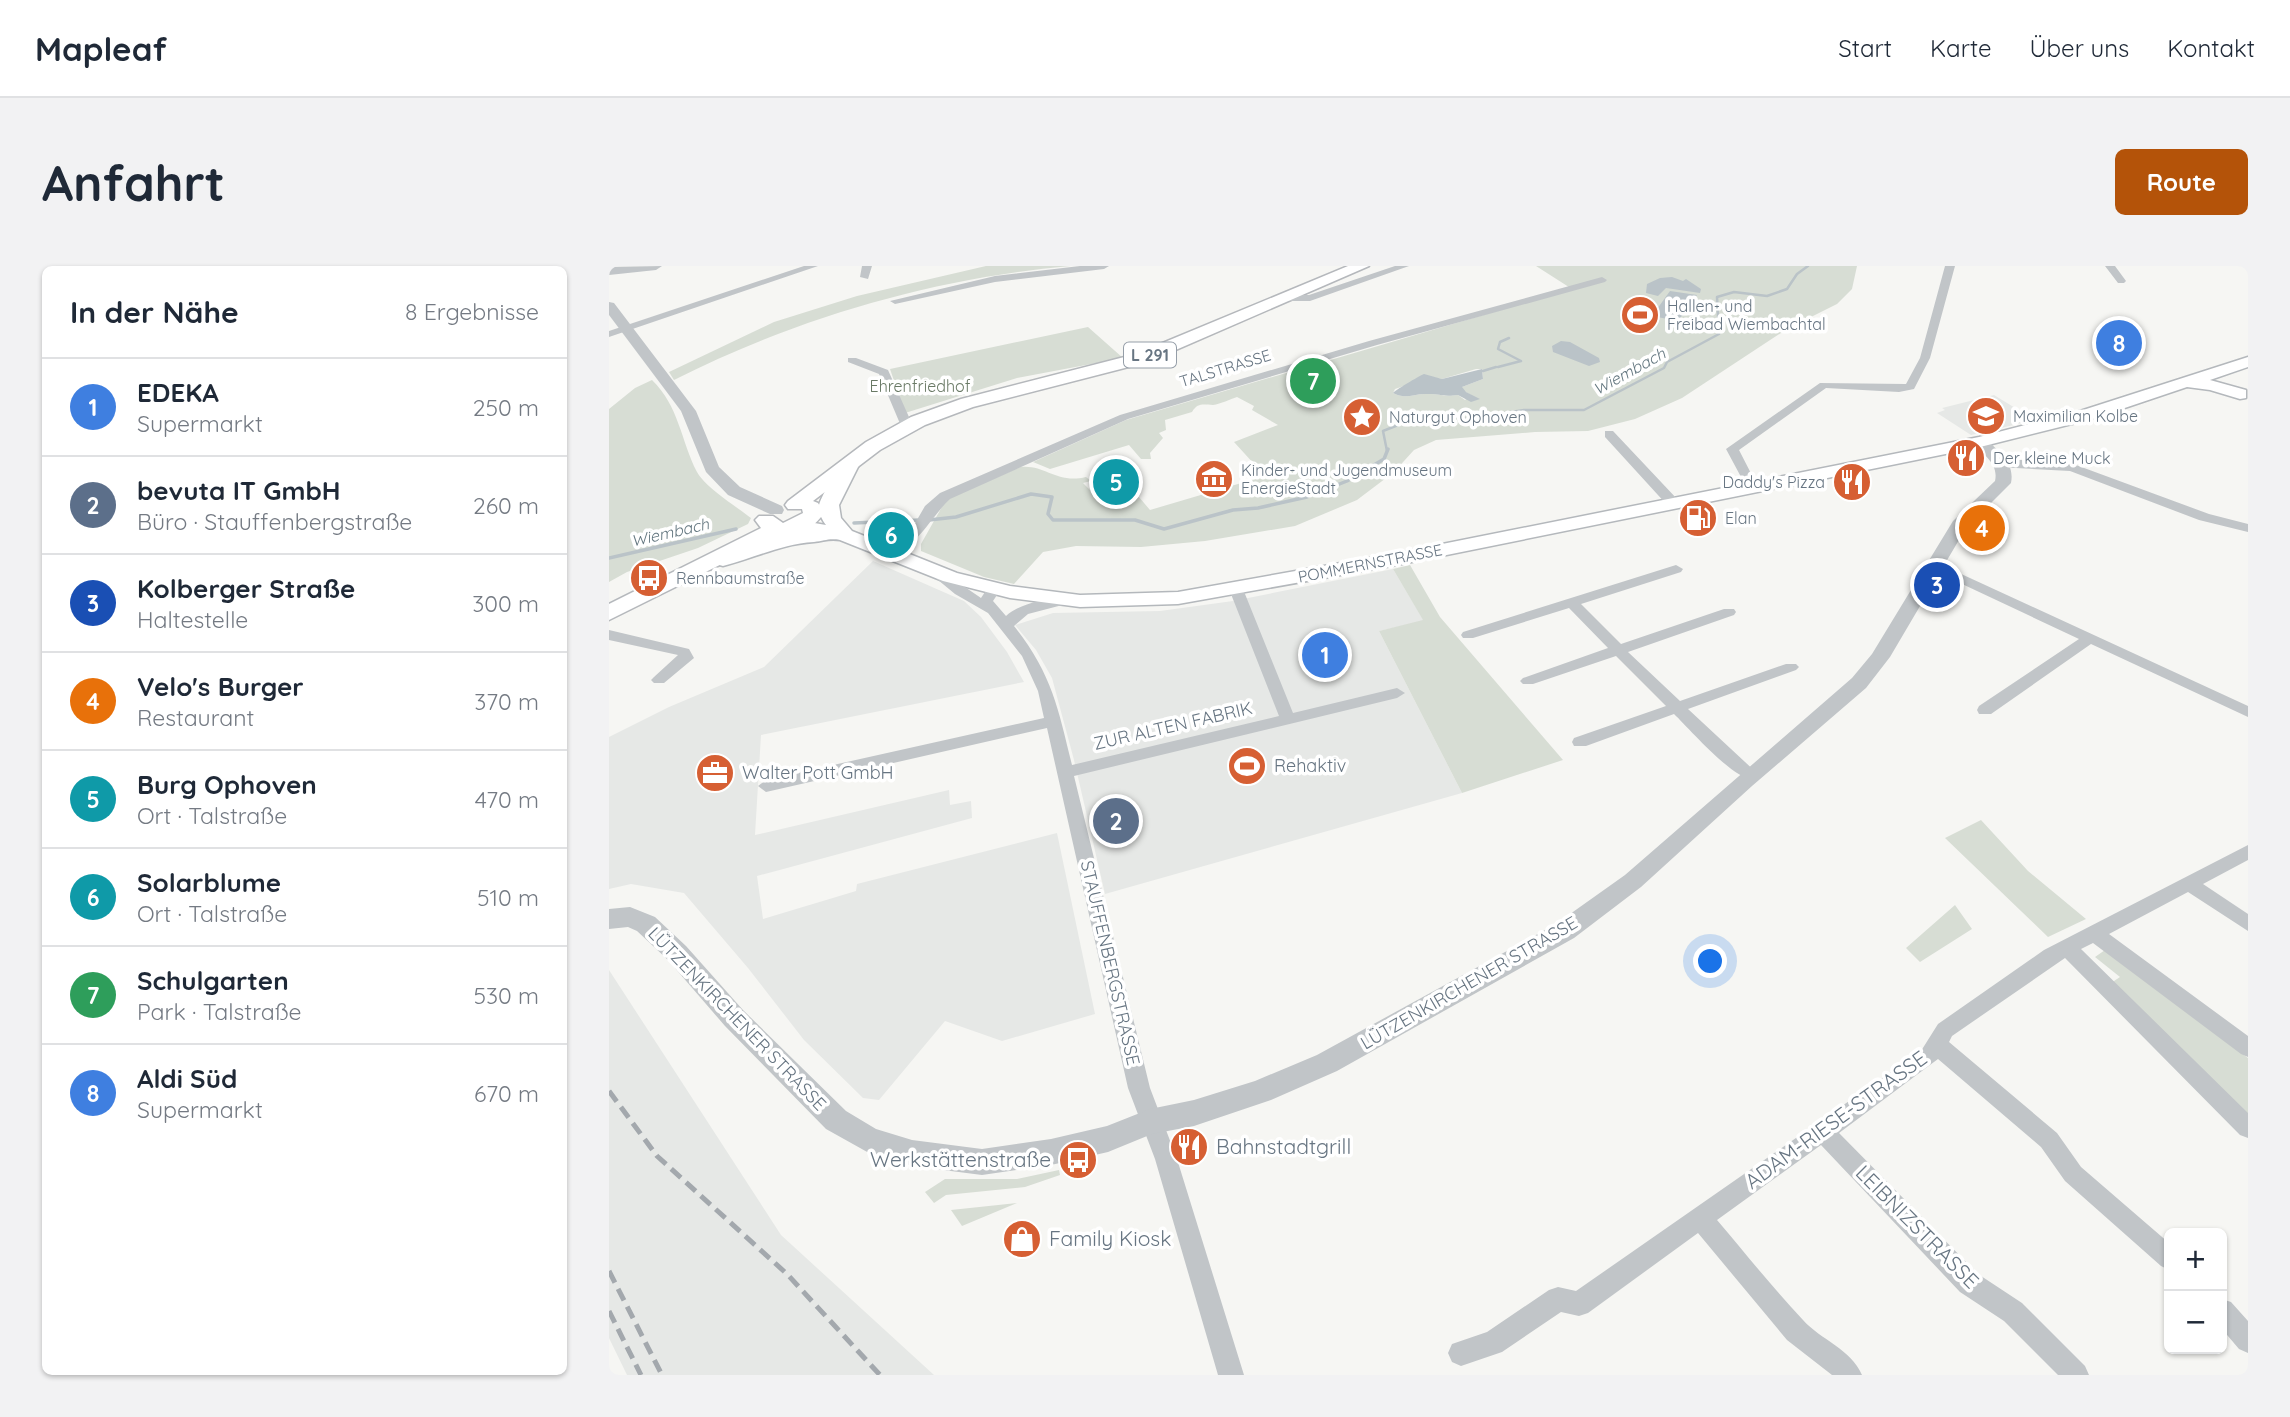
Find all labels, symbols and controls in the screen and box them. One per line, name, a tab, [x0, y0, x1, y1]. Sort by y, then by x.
text: Mapleaf	[35, 28, 167, 69]
text: Start	[1838, 33, 1892, 63]
text: Karte	[1930, 33, 1991, 63]
text: Über uns	[2029, 33, 2129, 63]
text: Kontakt	[2167, 33, 2255, 63]
button: Route	[2115, 149, 2248, 215]
text: Anfahrt	[42, 152, 225, 213]
text: In der Nähe	[70, 293, 239, 331]
sports icon: Hallen- und Freibad Wiembachtal	[1619, 294, 1661, 336]
place label: Hallen- und Freibad Wiembachtal	[1667, 296, 1826, 334]
text: 8 Ergebnisse	[405, 297, 539, 326]
pin: 8	[2096, 317, 2142, 369]
road number: L 291	[1124, 342, 1176, 368]
water label: Wiembach	[1589, 343, 1669, 399]
street label: TALSTRASSE	[1177, 345, 1273, 391]
pin: 7	[1290, 355, 1336, 407]
text: EDEKA	[137, 376, 219, 409]
park label: Ehrenfriedhof	[870, 376, 971, 396]
text: 1	[89, 393, 97, 422]
text: 250 m	[473, 393, 539, 422]
school or university icon: Maximilian Kolbe	[1965, 395, 2007, 437]
place icon: Naturgut Ophoven	[1341, 396, 1383, 438]
place label: Maximilian Kolbe	[2013, 406, 2138, 426]
place label: Naturgut Ophoven	[1389, 407, 1527, 427]
text: Supermarkt	[137, 409, 263, 438]
restaurant icon: Der kleine Muck	[1945, 437, 1987, 479]
place label: Der kleine Muck	[1993, 448, 2111, 468]
pin: 5	[1093, 456, 1139, 508]
museum icon: Kinder- und Jugendmuseum EnergieStadt	[1193, 458, 1235, 500]
place label: Kinder- und Jugendmuseum EnergieStadt	[1241, 460, 1452, 498]
restaurant icon: Daddy's Pizza	[1831, 461, 1873, 503]
place label: Daddy's Pizza	[1722, 472, 1825, 492]
text: bevuta IT GmbH	[137, 474, 340, 507]
text: 2	[86, 491, 100, 520]
text: 260 m	[473, 491, 539, 520]
fuel station icon: Elan	[1677, 497, 1719, 539]
pin: 4	[1959, 502, 2005, 554]
text: Büro · Stauffenbergstraße	[137, 507, 412, 536]
place label: Elan	[1725, 508, 1757, 528]
pin: 6	[868, 509, 914, 561]
water label: Wiembach	[629, 513, 712, 551]
street label: POMMERNSTRASSE	[1296, 539, 1444, 587]
bus stop icon: Rennbaumstraße	[628, 557, 670, 599]
pin: 3	[1914, 559, 1960, 611]
place label: Rennbaumstraße	[676, 568, 804, 588]
text: Kolberger Straße	[137, 572, 355, 605]
text: 3	[87, 589, 99, 618]
text: 300 m	[472, 589, 539, 618]
text: Haltestelle	[137, 605, 248, 634]
pin: 1	[1302, 629, 1348, 681]
text: Velo's Burger	[137, 670, 304, 703]
text: 4	[86, 687, 100, 716]
text: 370 m	[474, 687, 539, 716]
street label: ZUR ALTEN FABRIK	[1091, 696, 1255, 755]
text: Restaurant	[137, 703, 254, 732]
sports icon: Rehaktiv	[1226, 745, 1268, 787]
office icon: Walter Pott GmbH	[694, 752, 736, 794]
place label: Rehaktiv	[1274, 754, 1346, 777]
place label: Walter Pott GmbH	[742, 761, 894, 784]
text: Burg Ophoven	[137, 768, 317, 801]
text: 5	[86, 785, 100, 814]
text: 470 m	[475, 785, 539, 814]
pin: 2	[1093, 795, 1139, 847]
text: Ort · Talstraße	[137, 801, 287, 830]
street label: STAUFFENBERGSTRASSE	[1076, 858, 1145, 1068]
text: Solarblume	[137, 866, 281, 899]
text: 6	[87, 883, 99, 912]
text: 510 m	[477, 883, 539, 912]
text: Ort · Talstraße	[137, 899, 287, 928]
street label: LÜTZENKIRCHENER STRASSE	[1356, 911, 1581, 1054]
street label: LÜTZENKIRCHENER STRASSE	[643, 922, 831, 1115]
your location	[1693, 944, 1727, 978]
text: Schulgarten	[137, 964, 289, 997]
text: 7	[87, 981, 99, 1010]
text: 530 m	[473, 981, 539, 1010]
text: Park · Talstraße	[137, 997, 302, 1026]
street label: ADAM-RIESE-STRASSE	[1739, 1044, 1931, 1194]
text: Aldi Süd	[137, 1062, 237, 1095]
text: 8	[87, 1079, 99, 1108]
text: 670 m	[474, 1079, 539, 1108]
text: Supermarkt	[137, 1095, 263, 1124]
restaurant icon: Bahnstadtgrill	[1168, 1126, 1210, 1168]
place label: Bahnstadtgrill	[1216, 1133, 1351, 1159]
bus stop icon: Werkstättenstraße	[1057, 1139, 1099, 1181]
place label: Werkstättenstraße	[870, 1146, 1051, 1172]
street label: LEIBNIZSTRASSE	[1851, 1159, 1985, 1293]
shop icon: Family Kiosk	[1001, 1218, 1043, 1260]
place label: Family Kiosk	[1049, 1225, 1171, 1251]
map controls	[2164, 1228, 2227, 1354]
button: +	[2164, 1228, 2227, 1291]
button: −	[2164, 1291, 2227, 1354]

